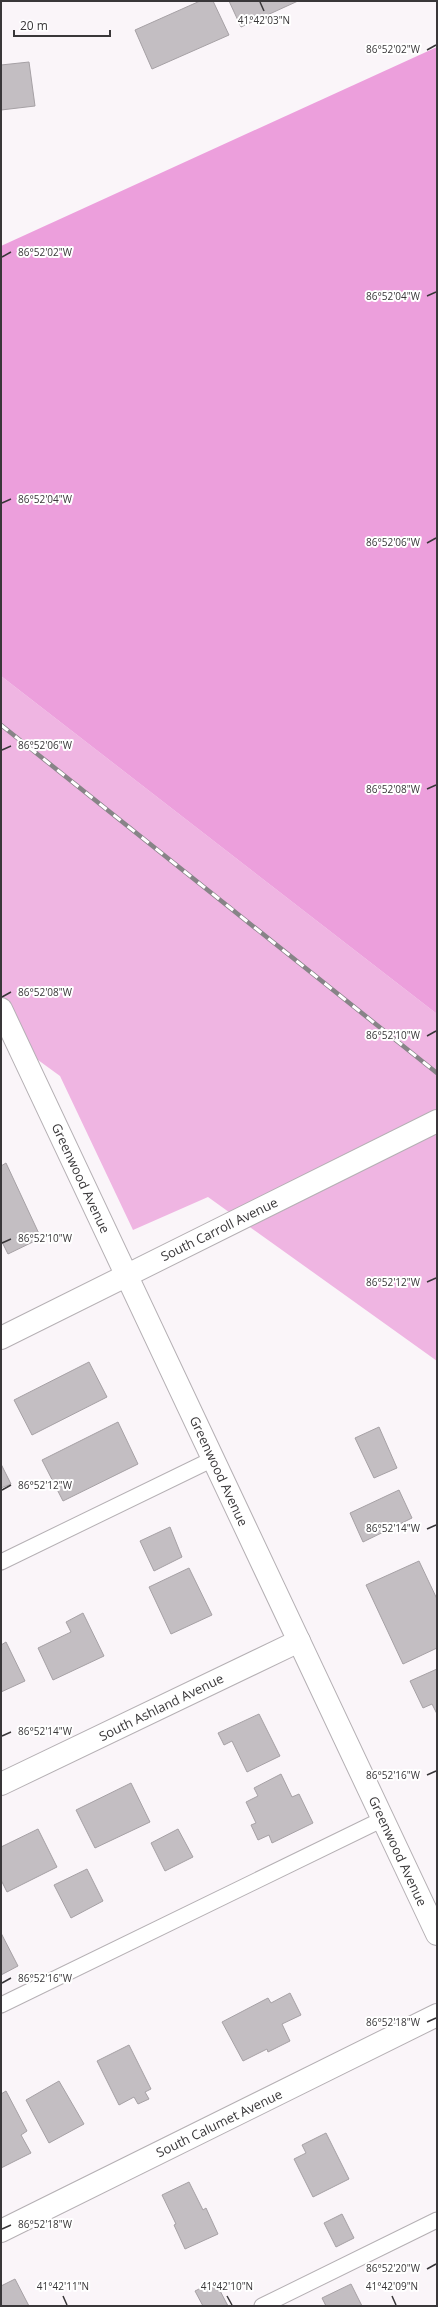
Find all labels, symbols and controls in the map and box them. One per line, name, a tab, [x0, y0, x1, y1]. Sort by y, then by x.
scale bar	[14, 12, 110, 38]
text: 41°42'03"N	[238, 13, 290, 27]
text: 20 m	[20, 17, 48, 34]
text: 86°52'02"W	[366, 42, 421, 56]
text: 86°52'02"W	[18, 245, 73, 259]
text: 86°52'04"W	[366, 289, 421, 303]
text: 86°52'04"W	[18, 492, 73, 506]
text: 86°52'06"W	[366, 535, 421, 549]
text: 86°52'06"W	[18, 738, 73, 752]
text: 86°52'08"W	[366, 782, 421, 796]
text: 86°52'08"W	[18, 985, 73, 999]
text: 86°52'10"W	[366, 1028, 421, 1042]
street label: Greenwood Avenue	[48, 1120, 114, 1236]
street label: South Carroll Avenue	[158, 1193, 280, 1265]
text: 86°52'10"W	[18, 1231, 73, 1245]
text: 86°52'12"W	[366, 1275, 421, 1289]
street label: Greenwood Avenue	[186, 1413, 252, 1529]
text: 86°52'12"W	[18, 1478, 73, 1492]
text: 86°52'14"W	[366, 1521, 421, 1535]
street label: South Ashland Avenue	[96, 1669, 226, 1745]
text: 86°52'14"W	[18, 1724, 73, 1738]
text: 86°52'16"W	[366, 1768, 421, 1782]
street label: Greenwood Avenue	[365, 1793, 431, 1909]
text: 86°52'16"W	[18, 1971, 73, 1985]
text: 86°52'18"W	[366, 2015, 421, 2029]
street label: South Calumet Avenue	[153, 2085, 285, 2161]
text: 86°52'18"W	[18, 2217, 73, 2231]
text: 86°52'20"W	[366, 2261, 421, 2275]
text: 41°42'11"N	[37, 2279, 89, 2293]
text: 41°42'10"N	[201, 2279, 253, 2293]
text: 41°42'09"N	[366, 2279, 418, 2293]

